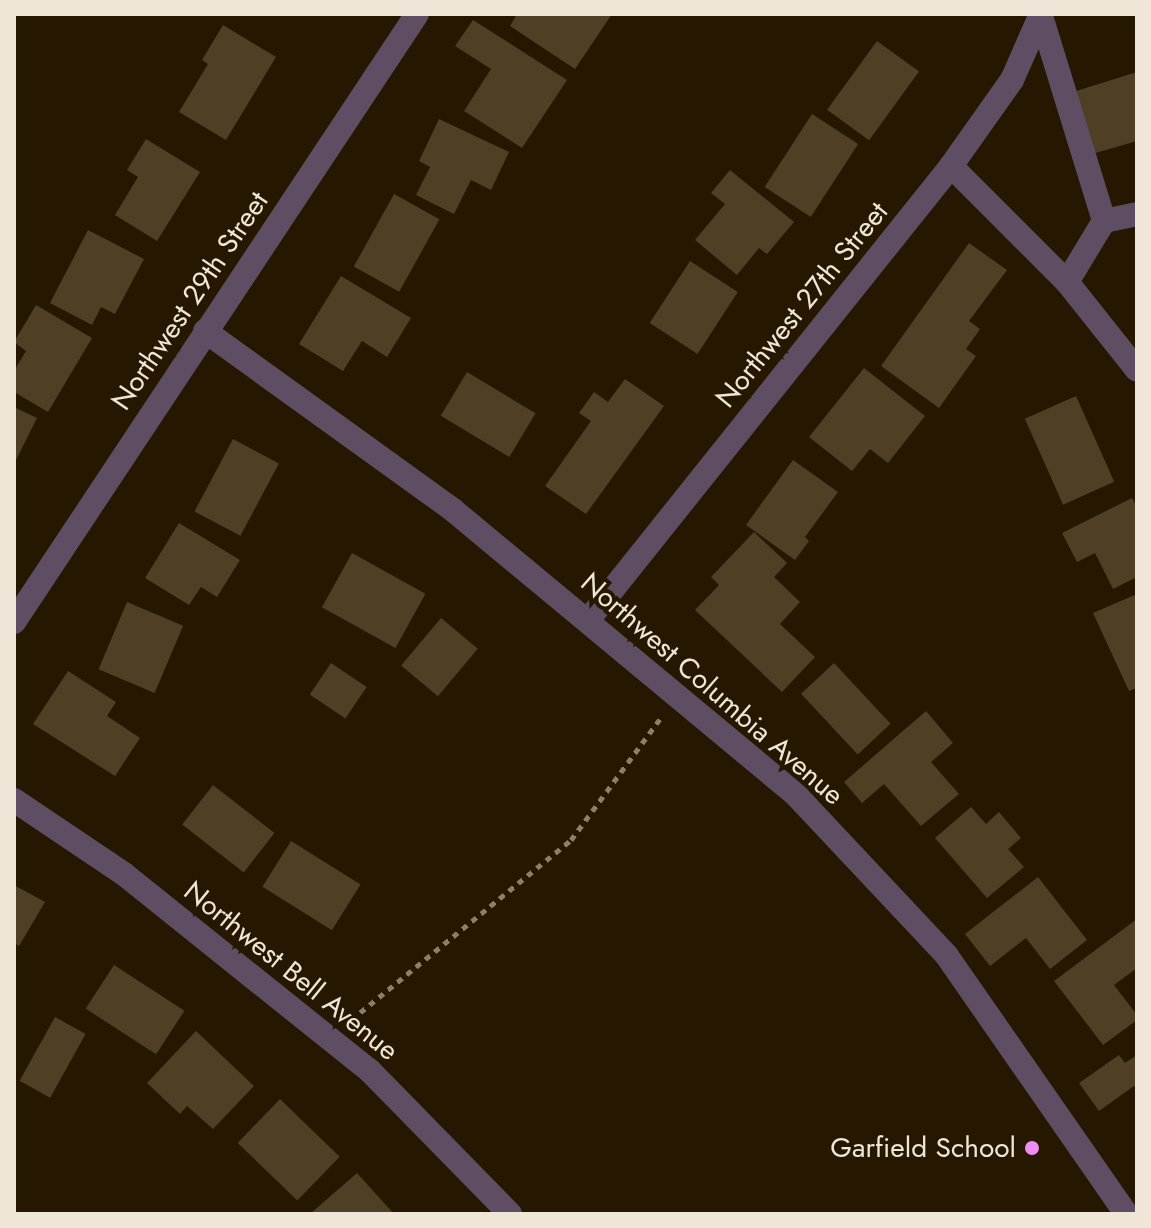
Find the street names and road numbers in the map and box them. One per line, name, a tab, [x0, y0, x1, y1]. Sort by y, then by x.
street label: Northwest 29th Street	[104, 185, 276, 417]
street label: Northwest 27th Street	[709, 196, 895, 414]
street label: Northwest Columbia Avenue	[574, 566, 850, 812]
street label: Northwest Bell Avenue	[177, 874, 405, 1068]

